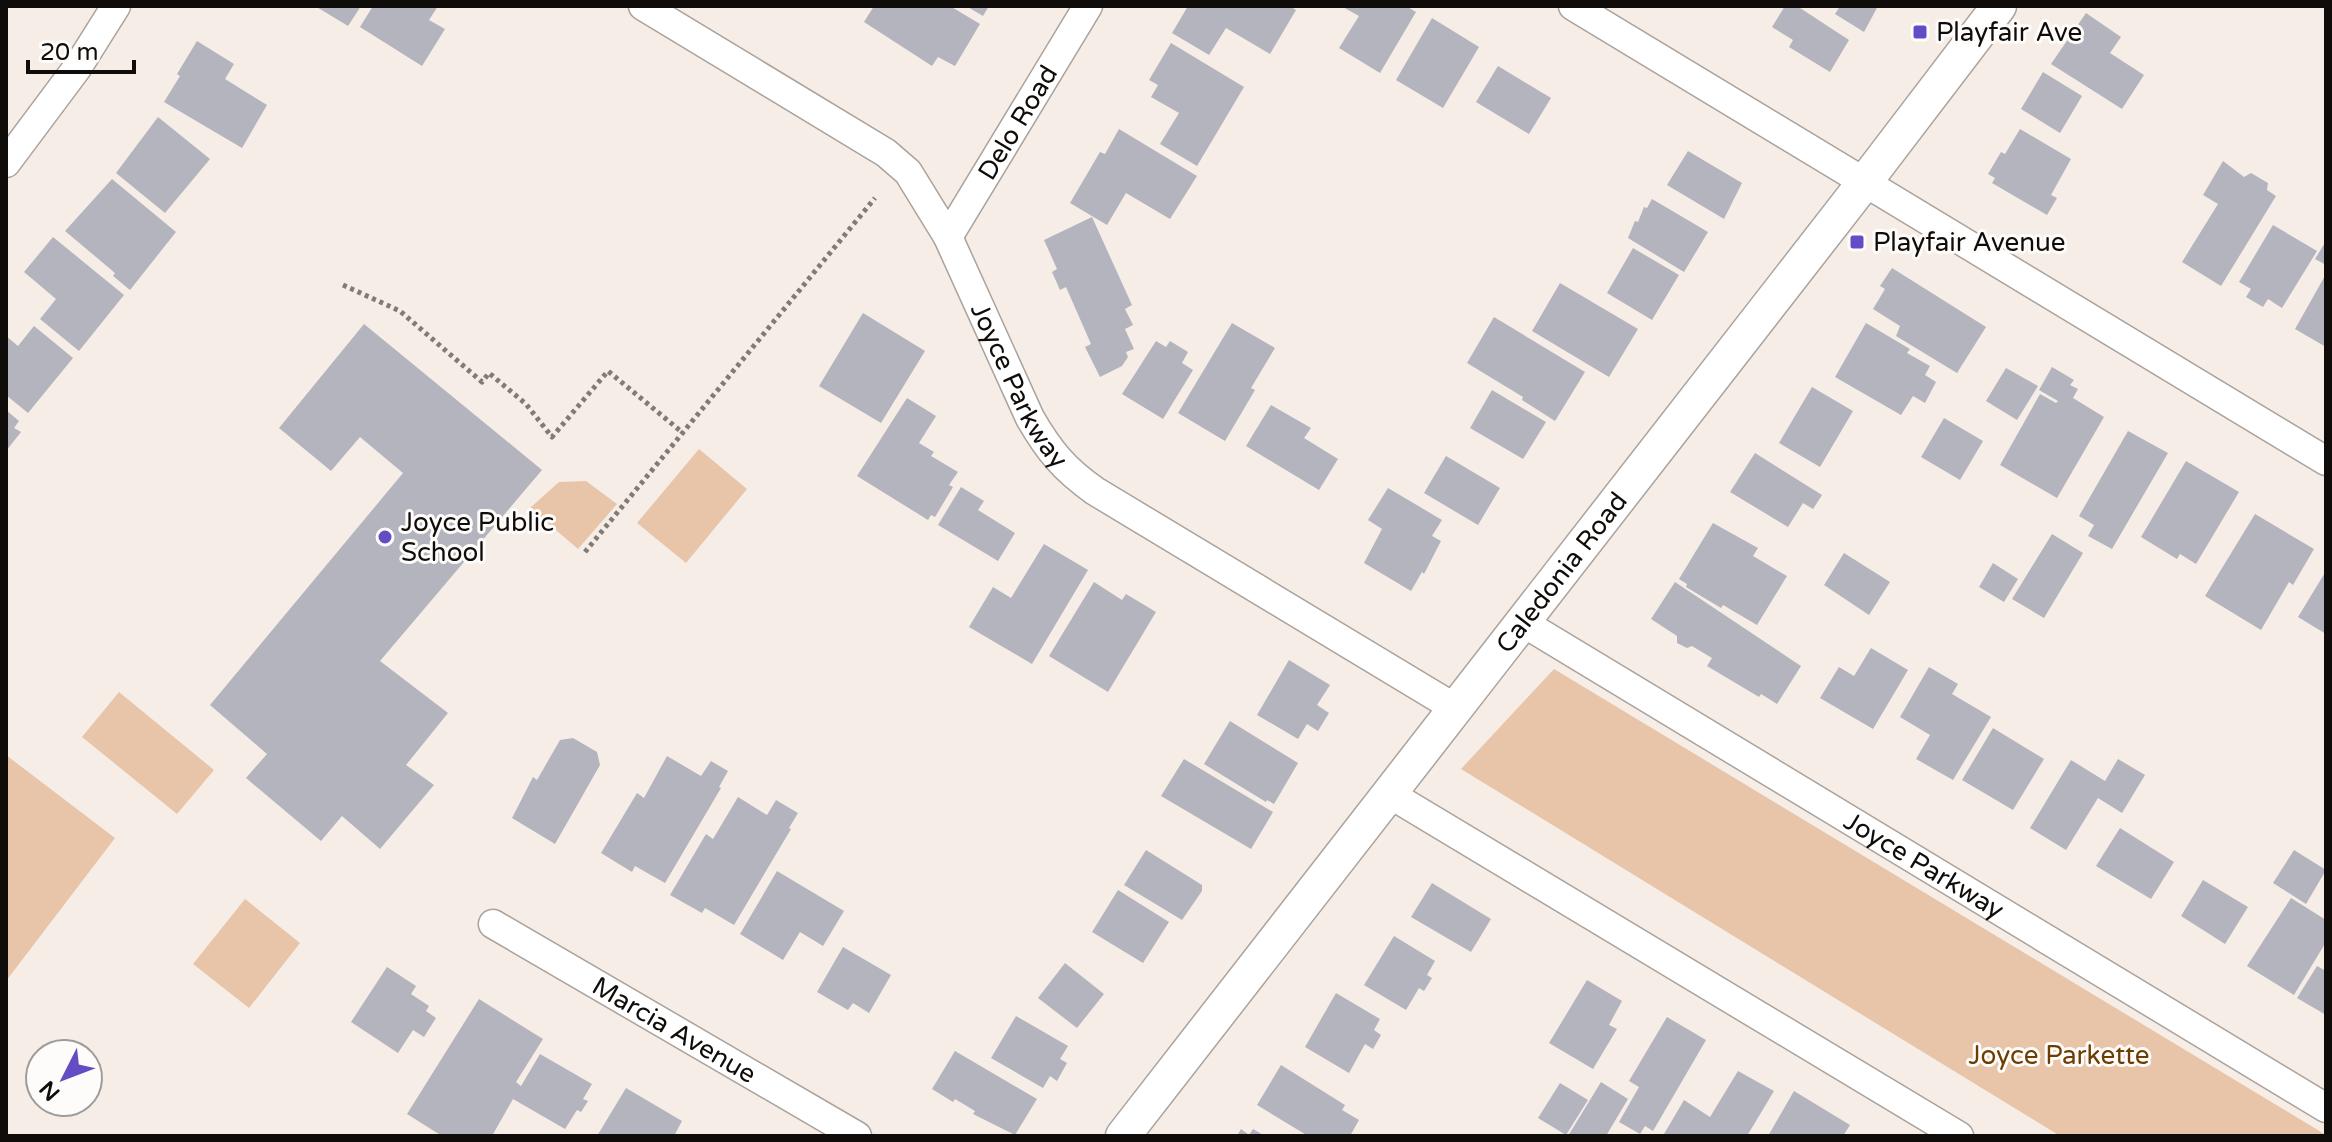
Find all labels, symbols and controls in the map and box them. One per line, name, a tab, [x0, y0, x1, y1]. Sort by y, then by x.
place label: Playfair Ave	[1936, 17, 2082, 48]
marker: Playfair Ave	[1911, 23, 1929, 41]
scale bar	[28, 24, 134, 74]
text: 20 m	[40, 38, 98, 67]
street label: Delo Road	[971, 60, 1064, 186]
place label: Playfair Avenue	[1873, 227, 2066, 258]
marker: Playfair Avenue	[1848, 233, 1866, 251]
street label: Joyce Parkway	[964, 298, 1074, 475]
street label: Caledonia Road	[1490, 486, 1634, 659]
place label: Joyce Public School	[401, 507, 554, 568]
marker: Joyce Public School	[376, 528, 394, 546]
street label: Joyce Parkway	[1838, 805, 2010, 926]
street label: Marcia Avenue	[587, 970, 762, 1090]
north arrow	[24, 1038, 104, 1118]
park label: Joyce Parkette	[1968, 1040, 2150, 1071]
text: N	[34, 1075, 65, 1106]

